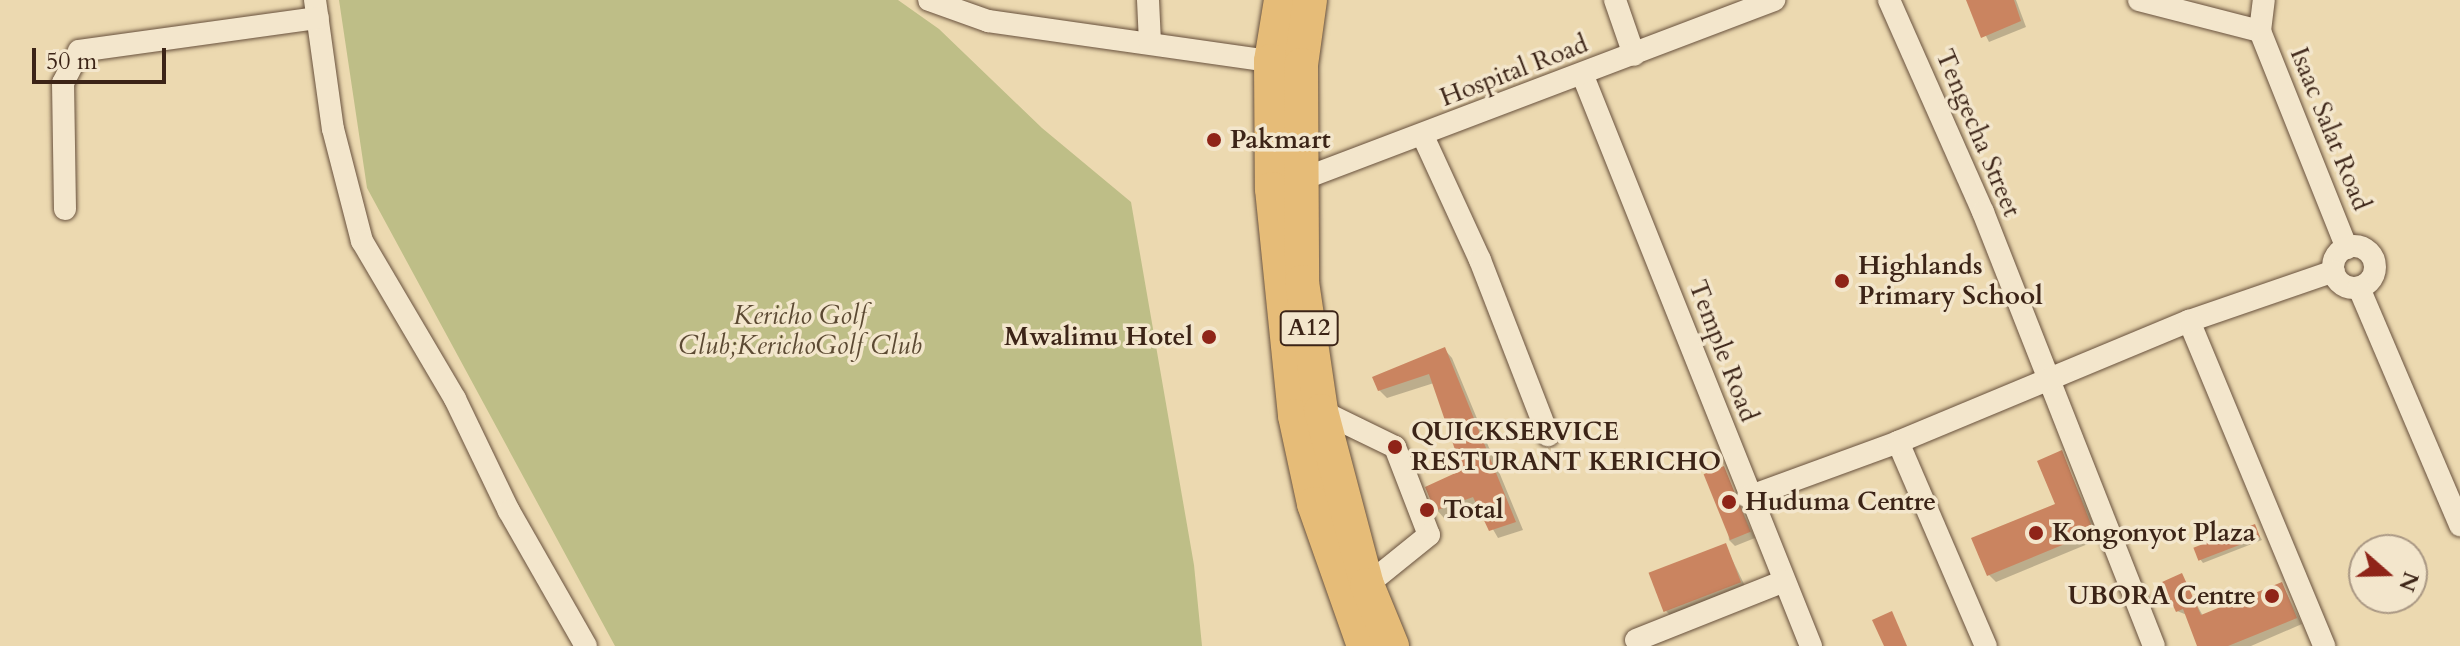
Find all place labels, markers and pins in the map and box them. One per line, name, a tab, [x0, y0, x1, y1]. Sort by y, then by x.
place label: Pakmart	[1230, 124, 1331, 156]
marker: Pakmart	[1205, 131, 1223, 149]
place label: Highlands Primary School	[1858, 250, 2043, 312]
marker: Highlands Primary School	[1833, 272, 1851, 290]
place label: Mwalimu Hotel	[1004, 321, 1193, 353]
marker: Mwalimu Hotel	[1200, 328, 1218, 346]
place label: QUICKSERVICE RESTURANT KERICHO	[1411, 416, 1721, 478]
marker: QUICKSERVICE RESTURANT KERICHO	[1386, 438, 1404, 456]
place label: Huduma Centre	[1745, 486, 1936, 518]
marker: Huduma Centre	[1720, 493, 1738, 511]
place label: Total	[1443, 494, 1504, 526]
marker: Total	[1418, 501, 1436, 519]
place label: Kongonyot Plaza	[2052, 517, 2256, 549]
marker: Kongonyot Plaza	[2027, 524, 2045, 542]
place label: UBORA Centre	[2068, 580, 2256, 612]
marker: UBORA Centre	[2263, 587, 2281, 605]

